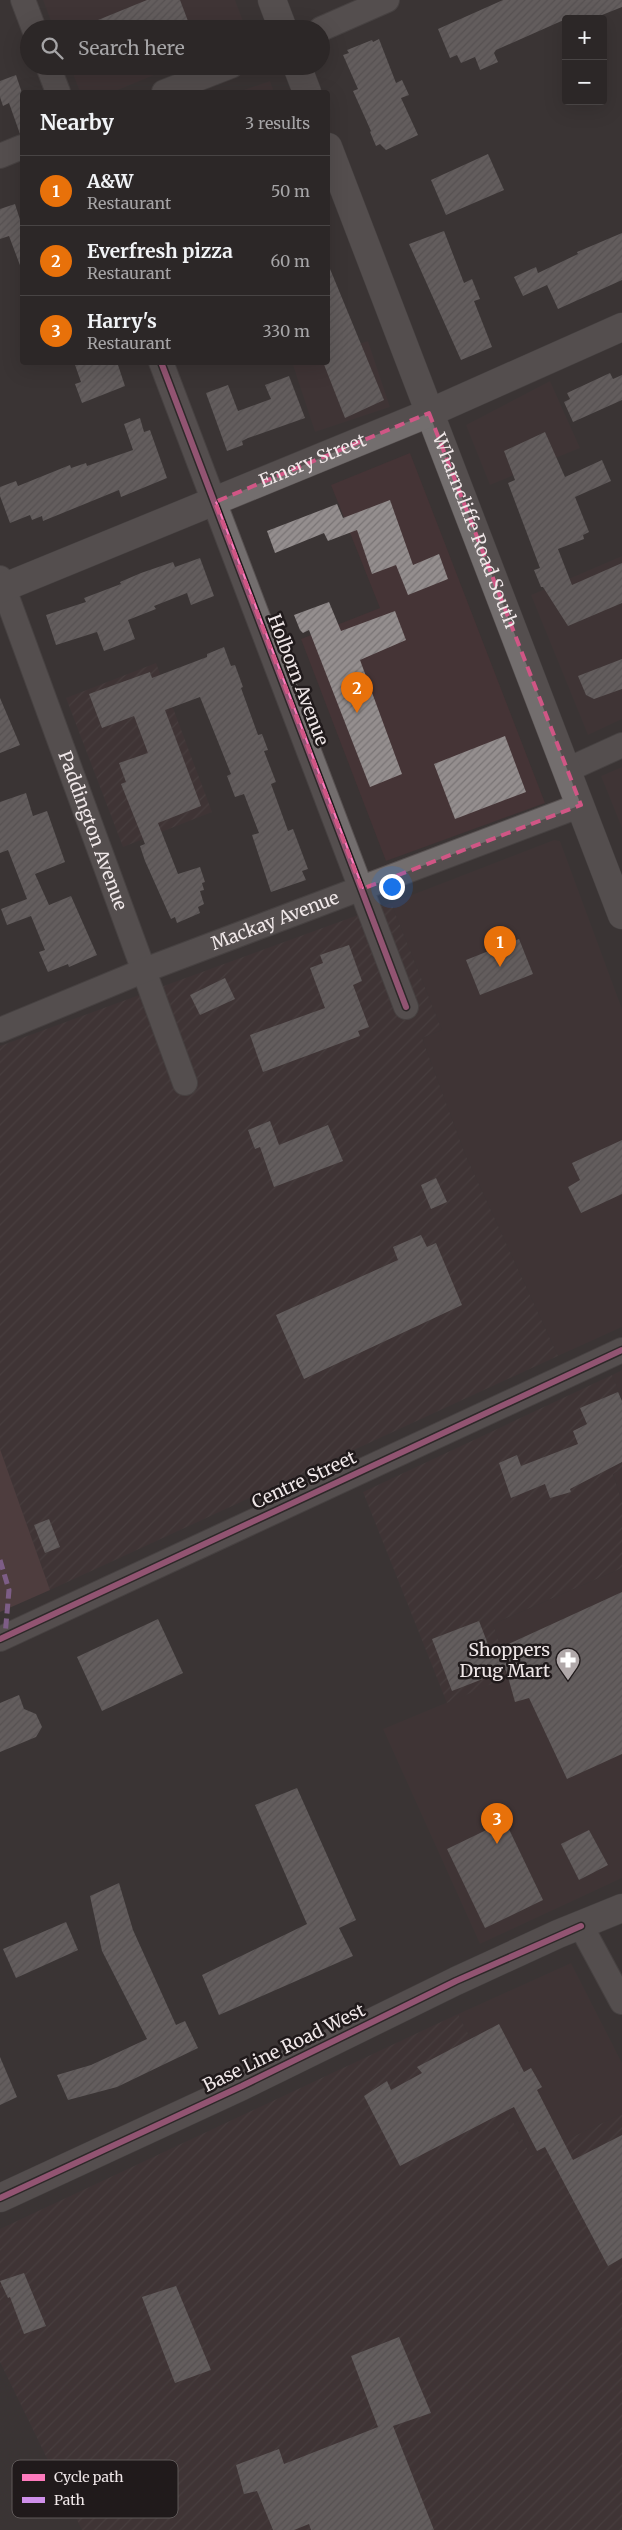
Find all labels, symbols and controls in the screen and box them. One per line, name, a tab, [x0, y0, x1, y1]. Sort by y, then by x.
map controls	[562, 15, 607, 105]
button: +	[562, 15, 607, 60]
search box	[20, 20, 330, 75]
icon: search	[38, 34, 66, 62]
text: Search here	[78, 36, 185, 60]
button: −	[562, 60, 607, 105]
text: Nearby	[40, 109, 114, 136]
text: 3 results	[245, 113, 310, 133]
text: A&W	[87, 169, 133, 193]
text: 1	[52, 181, 60, 201]
text: 50 m	[271, 181, 310, 201]
text: Restaurant	[87, 193, 171, 213]
text: Everfresh pizza	[87, 239, 233, 263]
text: 2	[51, 251, 61, 271]
text: 60 m	[270, 251, 310, 271]
text: Restaurant	[87, 263, 171, 283]
text: Harry's	[87, 309, 157, 333]
text: 3	[51, 321, 61, 341]
text: 330 m	[263, 321, 310, 341]
text: Restaurant	[87, 333, 171, 353]
street label: Emery Street	[256, 428, 369, 492]
street label: Wharncliffe Road South	[427, 429, 523, 631]
street label: Holborn Avenue	[263, 611, 334, 749]
pin: 2	[341, 672, 373, 713]
street label: Paddington Avenue	[53, 748, 133, 913]
your location	[379, 874, 405, 900]
street label: Mackay Avenue	[208, 886, 342, 955]
pin: 1	[484, 926, 516, 967]
street label: Centre Street	[248, 1445, 360, 1514]
place label: Shoppers Drug Mart	[460, 1638, 550, 1682]
pharmacy icon: Shoppers Drug Mart	[555, 1647, 581, 1681]
pin: 3	[481, 1803, 513, 1844]
street label: Base Line Road West	[199, 1998, 369, 2097]
legend	[12, 2460, 178, 2518]
text: Cycle path	[54, 2468, 124, 2486]
text: Path	[54, 2491, 85, 2509]

